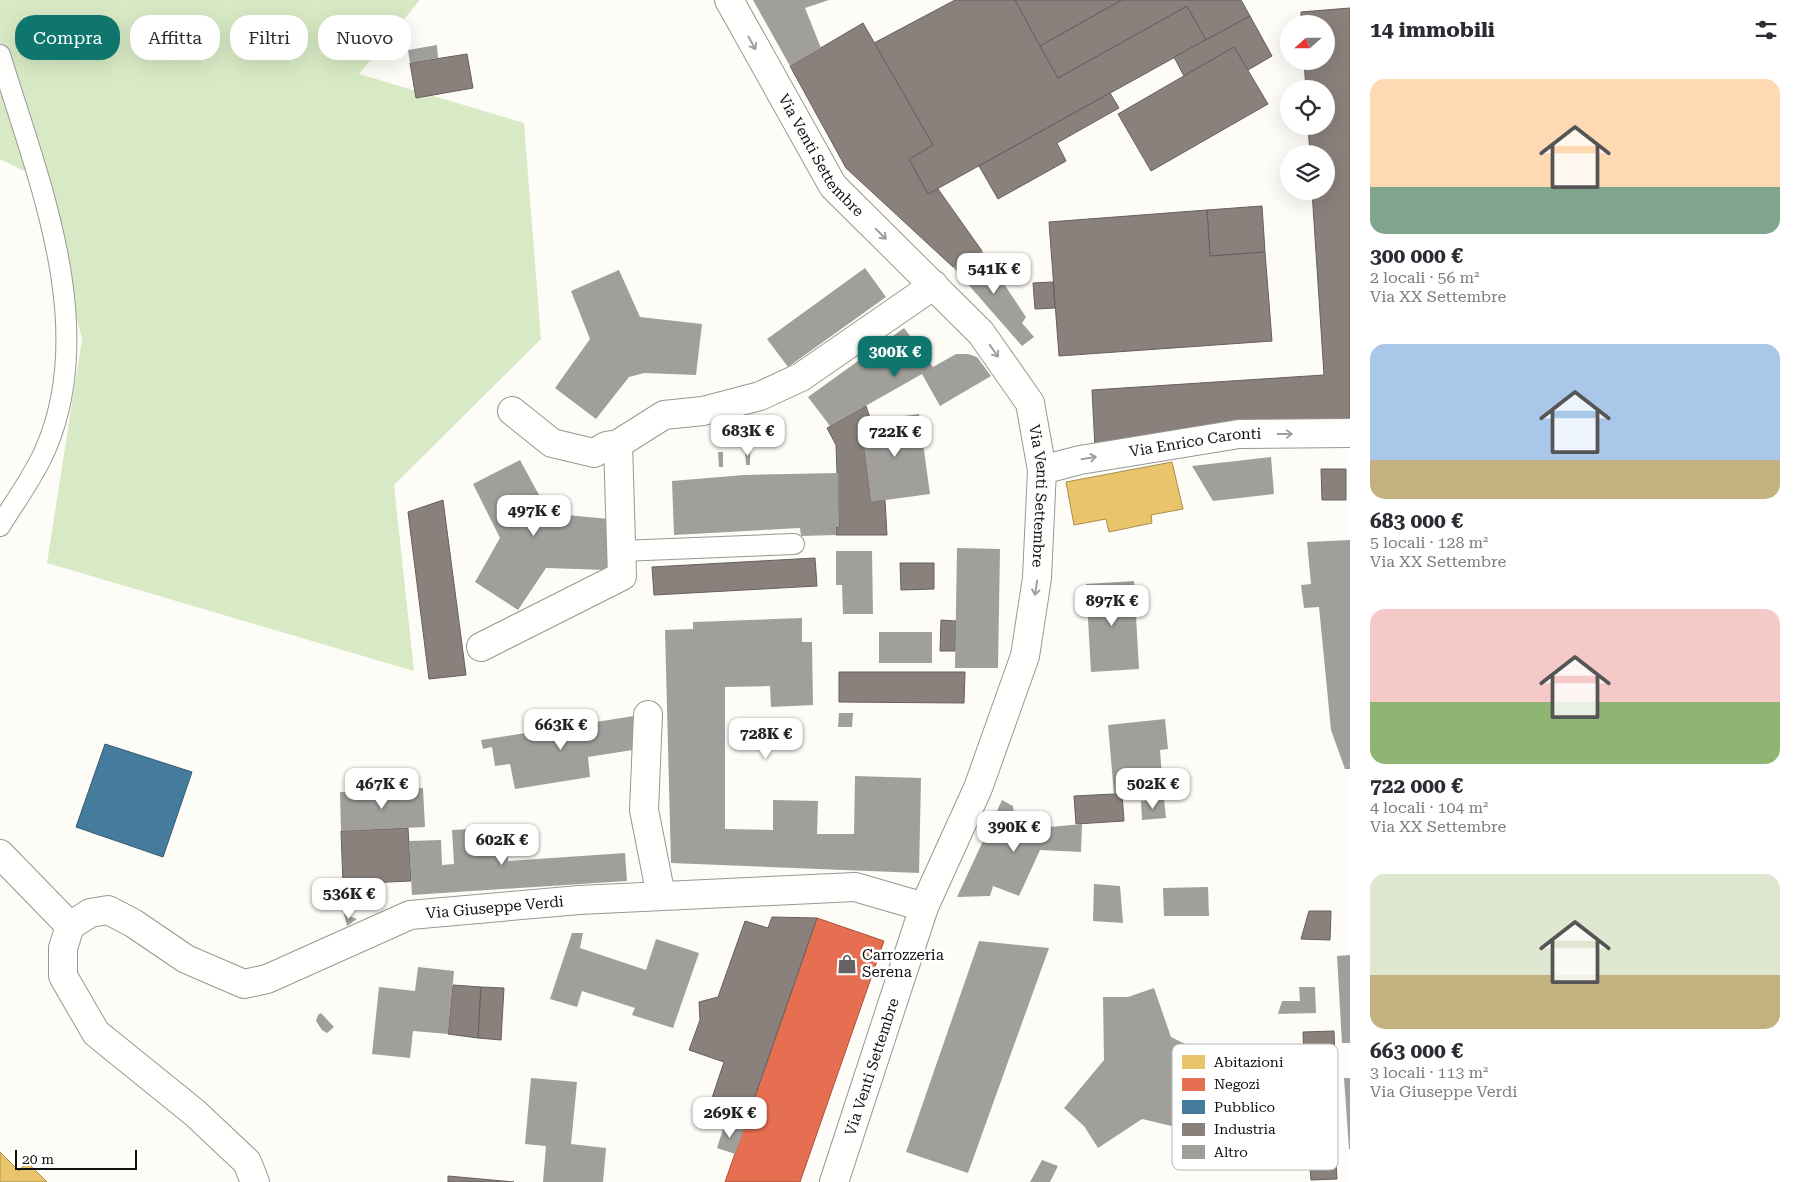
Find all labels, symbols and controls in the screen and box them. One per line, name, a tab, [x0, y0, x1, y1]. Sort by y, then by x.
chip: Compra	[15, 15, 120, 60]
chip: Affitta	[130, 15, 220, 60]
chip: Filtri	[230, 15, 308, 60]
chip: Nuovo	[318, 15, 411, 60]
north arrow	[1280, 15, 1335, 70]
map controls	[1280, 15, 1335, 200]
icon: filters	[1752, 16, 1780, 44]
text: 14 immobili	[1370, 18, 1495, 42]
one-way arrow	[748, 35, 758, 49]
button: locate	[1280, 80, 1335, 135]
street label: Via Venti Settembre	[774, 91, 868, 220]
icon: home	[1530, 112, 1620, 202]
button: layers	[1280, 145, 1335, 200]
one-way arrow	[875, 228, 888, 240]
text: 300 000 €	[1370, 244, 1463, 268]
pin: 541K €	[953, 252, 1035, 295]
text: 541K €	[968, 259, 1020, 278]
text: 2 locali · 56 m²	[1370, 268, 1479, 287]
text: Via XX Settembre	[1370, 287, 1506, 306]
pin: 300K €	[854, 336, 936, 378]
text: 300K €	[869, 342, 921, 361]
one-way arrow	[989, 343, 999, 357]
icon: home	[1530, 377, 1620, 467]
pin: 683K €	[707, 414, 789, 457]
pin: 722K €	[854, 416, 936, 458]
text: 683K €	[722, 421, 774, 440]
text: 722K €	[869, 422, 921, 441]
street label: Via Venti Settembre	[1025, 423, 1051, 568]
street label: Via Enrico Caronti	[1128, 425, 1261, 461]
one-way arrow	[1277, 429, 1293, 438]
one-way arrow	[1081, 453, 1097, 463]
pin: 497K €	[493, 494, 575, 537]
text: 497K €	[508, 501, 560, 520]
text: 683 000 €	[1370, 509, 1463, 533]
text: 5 locali · 128 m²	[1370, 533, 1488, 552]
text: Via XX Settembre	[1370, 552, 1506, 571]
one-way arrow	[1030, 580, 1040, 596]
pin: 897K €	[1071, 584, 1153, 627]
text: 897K €	[1086, 591, 1138, 610]
icon: home	[1530, 642, 1620, 732]
pin: 663K €	[520, 708, 602, 751]
text: 663K €	[535, 715, 587, 734]
pin: 728K €	[725, 718, 807, 760]
text: 728K €	[740, 724, 792, 743]
pin: 467K €	[341, 768, 423, 810]
pin: 502K €	[1112, 768, 1194, 810]
text: 467K €	[356, 774, 408, 793]
text: 502K €	[1127, 774, 1179, 793]
text: 722 000 €	[1370, 774, 1463, 798]
text: 4 locali · 104 m²	[1370, 798, 1488, 817]
pin: 390K €	[973, 810, 1055, 853]
text: 390K €	[988, 817, 1040, 836]
text: Via XX Settembre	[1370, 817, 1506, 836]
pin: 602K €	[461, 824, 543, 866]
text: 602K €	[476, 830, 528, 849]
pin: 536K €	[308, 878, 390, 920]
text: 536K €	[323, 884, 375, 903]
street label: Via Giuseppe Verdi	[425, 892, 565, 923]
icon: home	[1530, 907, 1620, 997]
place label: Carrozzeria Serena	[862, 946, 944, 981]
shop icon: Carrozzeria Serena	[836, 953, 858, 975]
street label: Via Venti Settembre	[841, 996, 903, 1138]
text: 663 000 €	[1370, 1039, 1463, 1063]
legend	[1172, 1044, 1338, 1170]
text: Abitazioni	[1214, 1054, 1284, 1070]
text: 3 locali · 113 m²	[1370, 1063, 1488, 1082]
text: Negozi	[1214, 1076, 1260, 1092]
text: Via Giuseppe Verdi	[1370, 1082, 1517, 1101]
pin: 269K €	[689, 1096, 771, 1139]
text: Pubblico	[1214, 1099, 1275, 1115]
text: 269K €	[704, 1103, 756, 1122]
text: Industria	[1214, 1121, 1276, 1137]
text: Altro	[1214, 1144, 1248, 1160]
scale bar	[15, 1147, 138, 1170]
text: 20 m	[22, 1151, 54, 1167]

